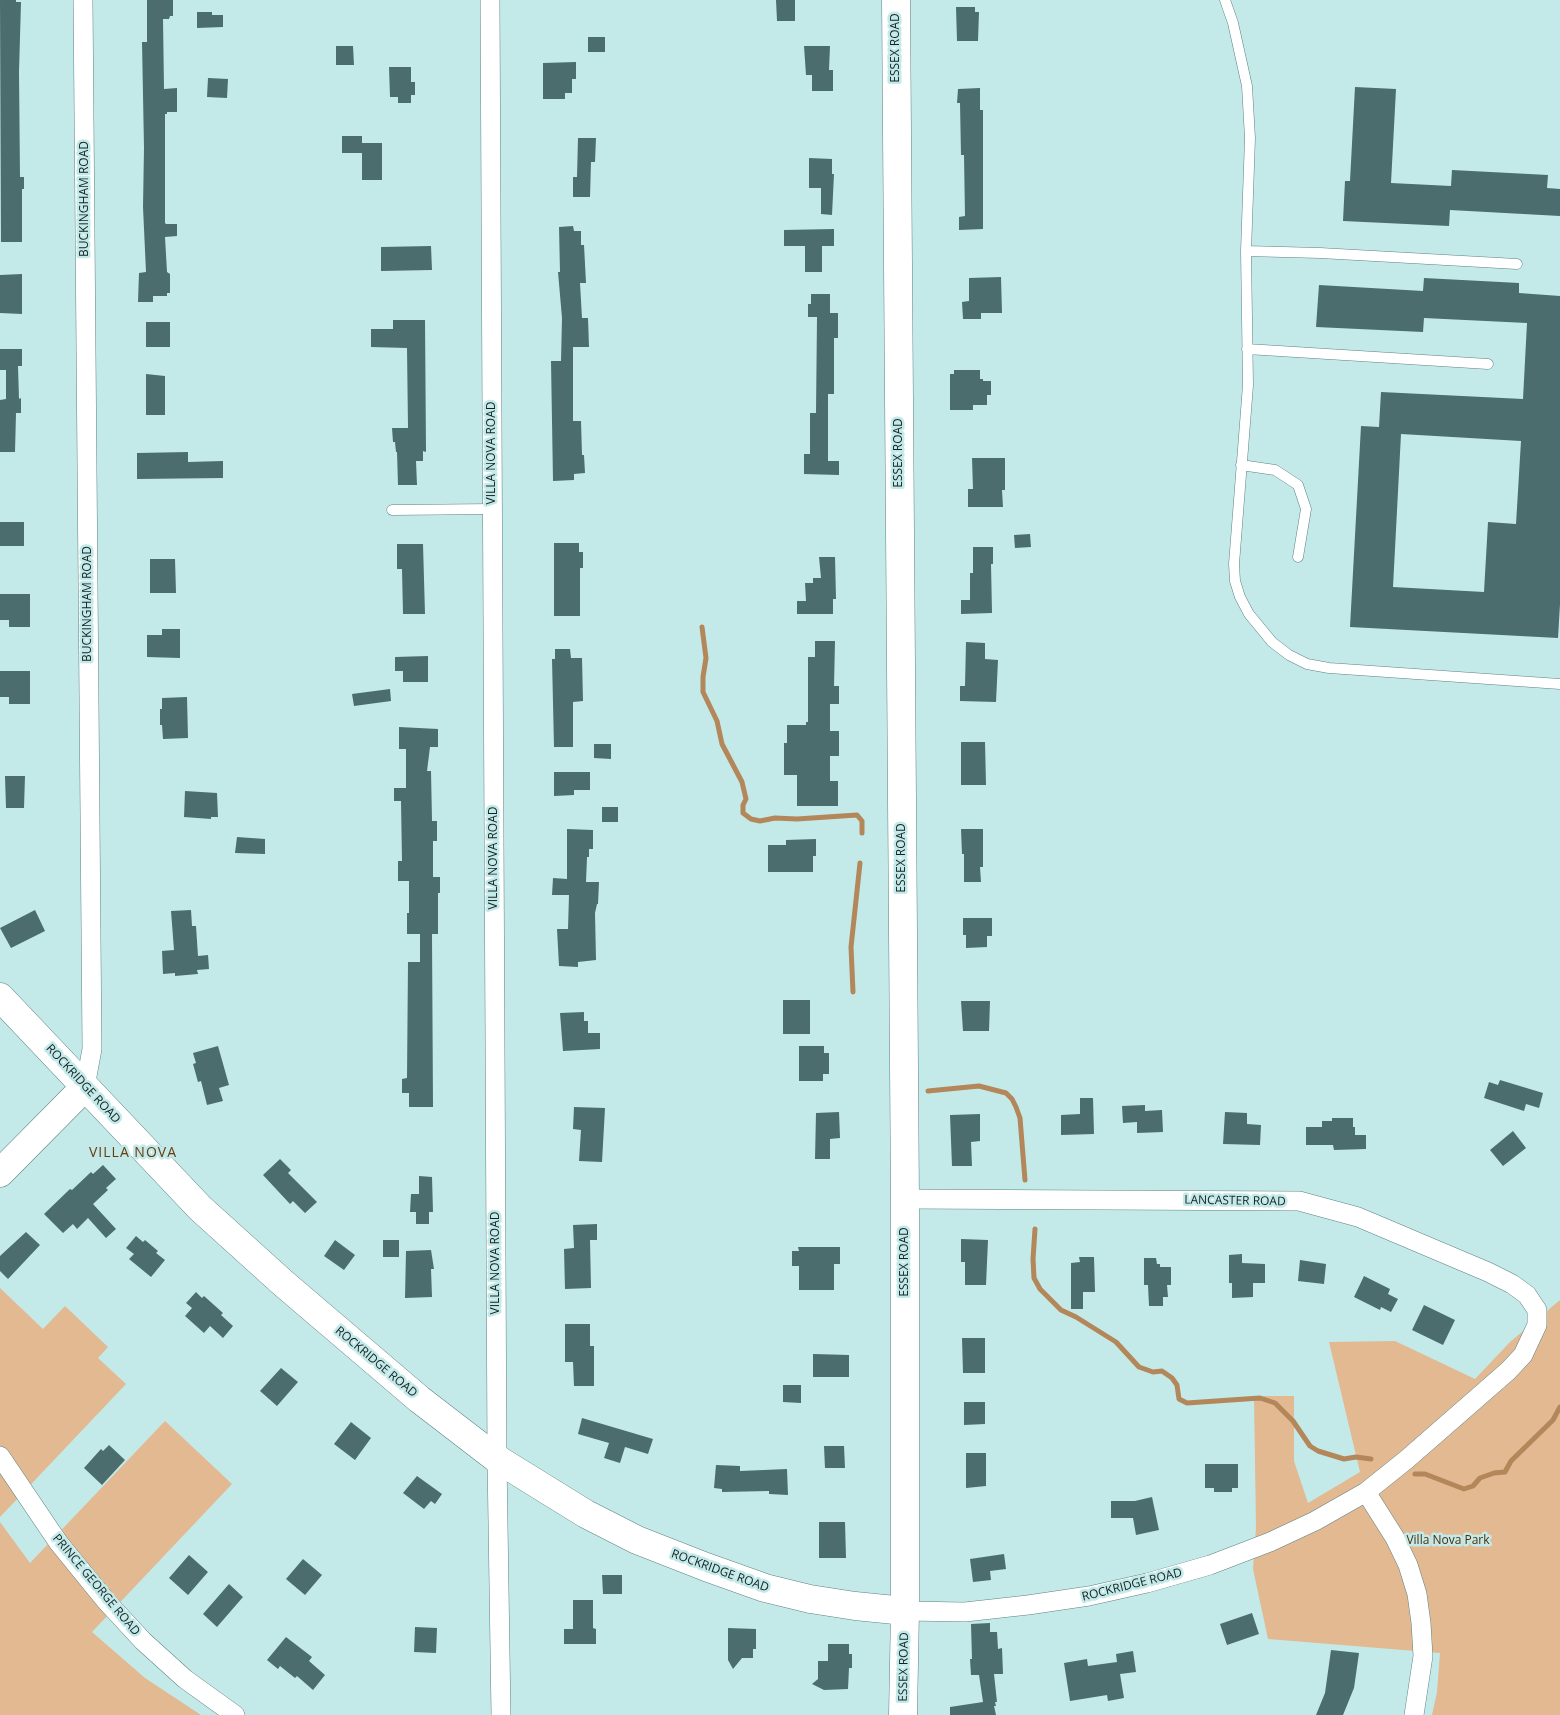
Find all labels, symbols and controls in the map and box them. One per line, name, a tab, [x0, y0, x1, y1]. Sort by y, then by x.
street label: ESSEX ROAD	[889, 13, 903, 83]
street label: BUCKINGHAM ROAD	[78, 141, 92, 257]
street label: VILLA NOVA ROAD	[485, 401, 499, 505]
street label: ESSEX ROAD	[892, 418, 906, 488]
street label: BUCKINGHAM ROAD	[81, 546, 95, 662]
street label: VILLA NOVA ROAD	[487, 806, 501, 910]
street label: ESSEX ROAD	[895, 823, 909, 893]
street label: ROCKRIDGE ROAD	[43, 1042, 123, 1126]
district label: VILLA NOVA	[88, 1145, 178, 1161]
street label: LANCASTER ROAD	[1184, 1193, 1286, 1209]
street label: VILLA NOVA ROAD	[489, 1211, 503, 1315]
street label: ESSEX ROAD	[898, 1227, 912, 1297]
street label: ROCKRIDGE ROAD	[332, 1323, 420, 1401]
street label: PRINCE GEORGE ROAD	[49, 1531, 143, 1639]
park label: Villa Nova Park	[1406, 1534, 1490, 1548]
street label: ROCKRIDGE ROAD	[669, 1547, 771, 1595]
street label: ROCKRIDGE ROAD	[1080, 1566, 1184, 1604]
street label: ESSEX ROAD	[896, 1632, 912, 1702]

